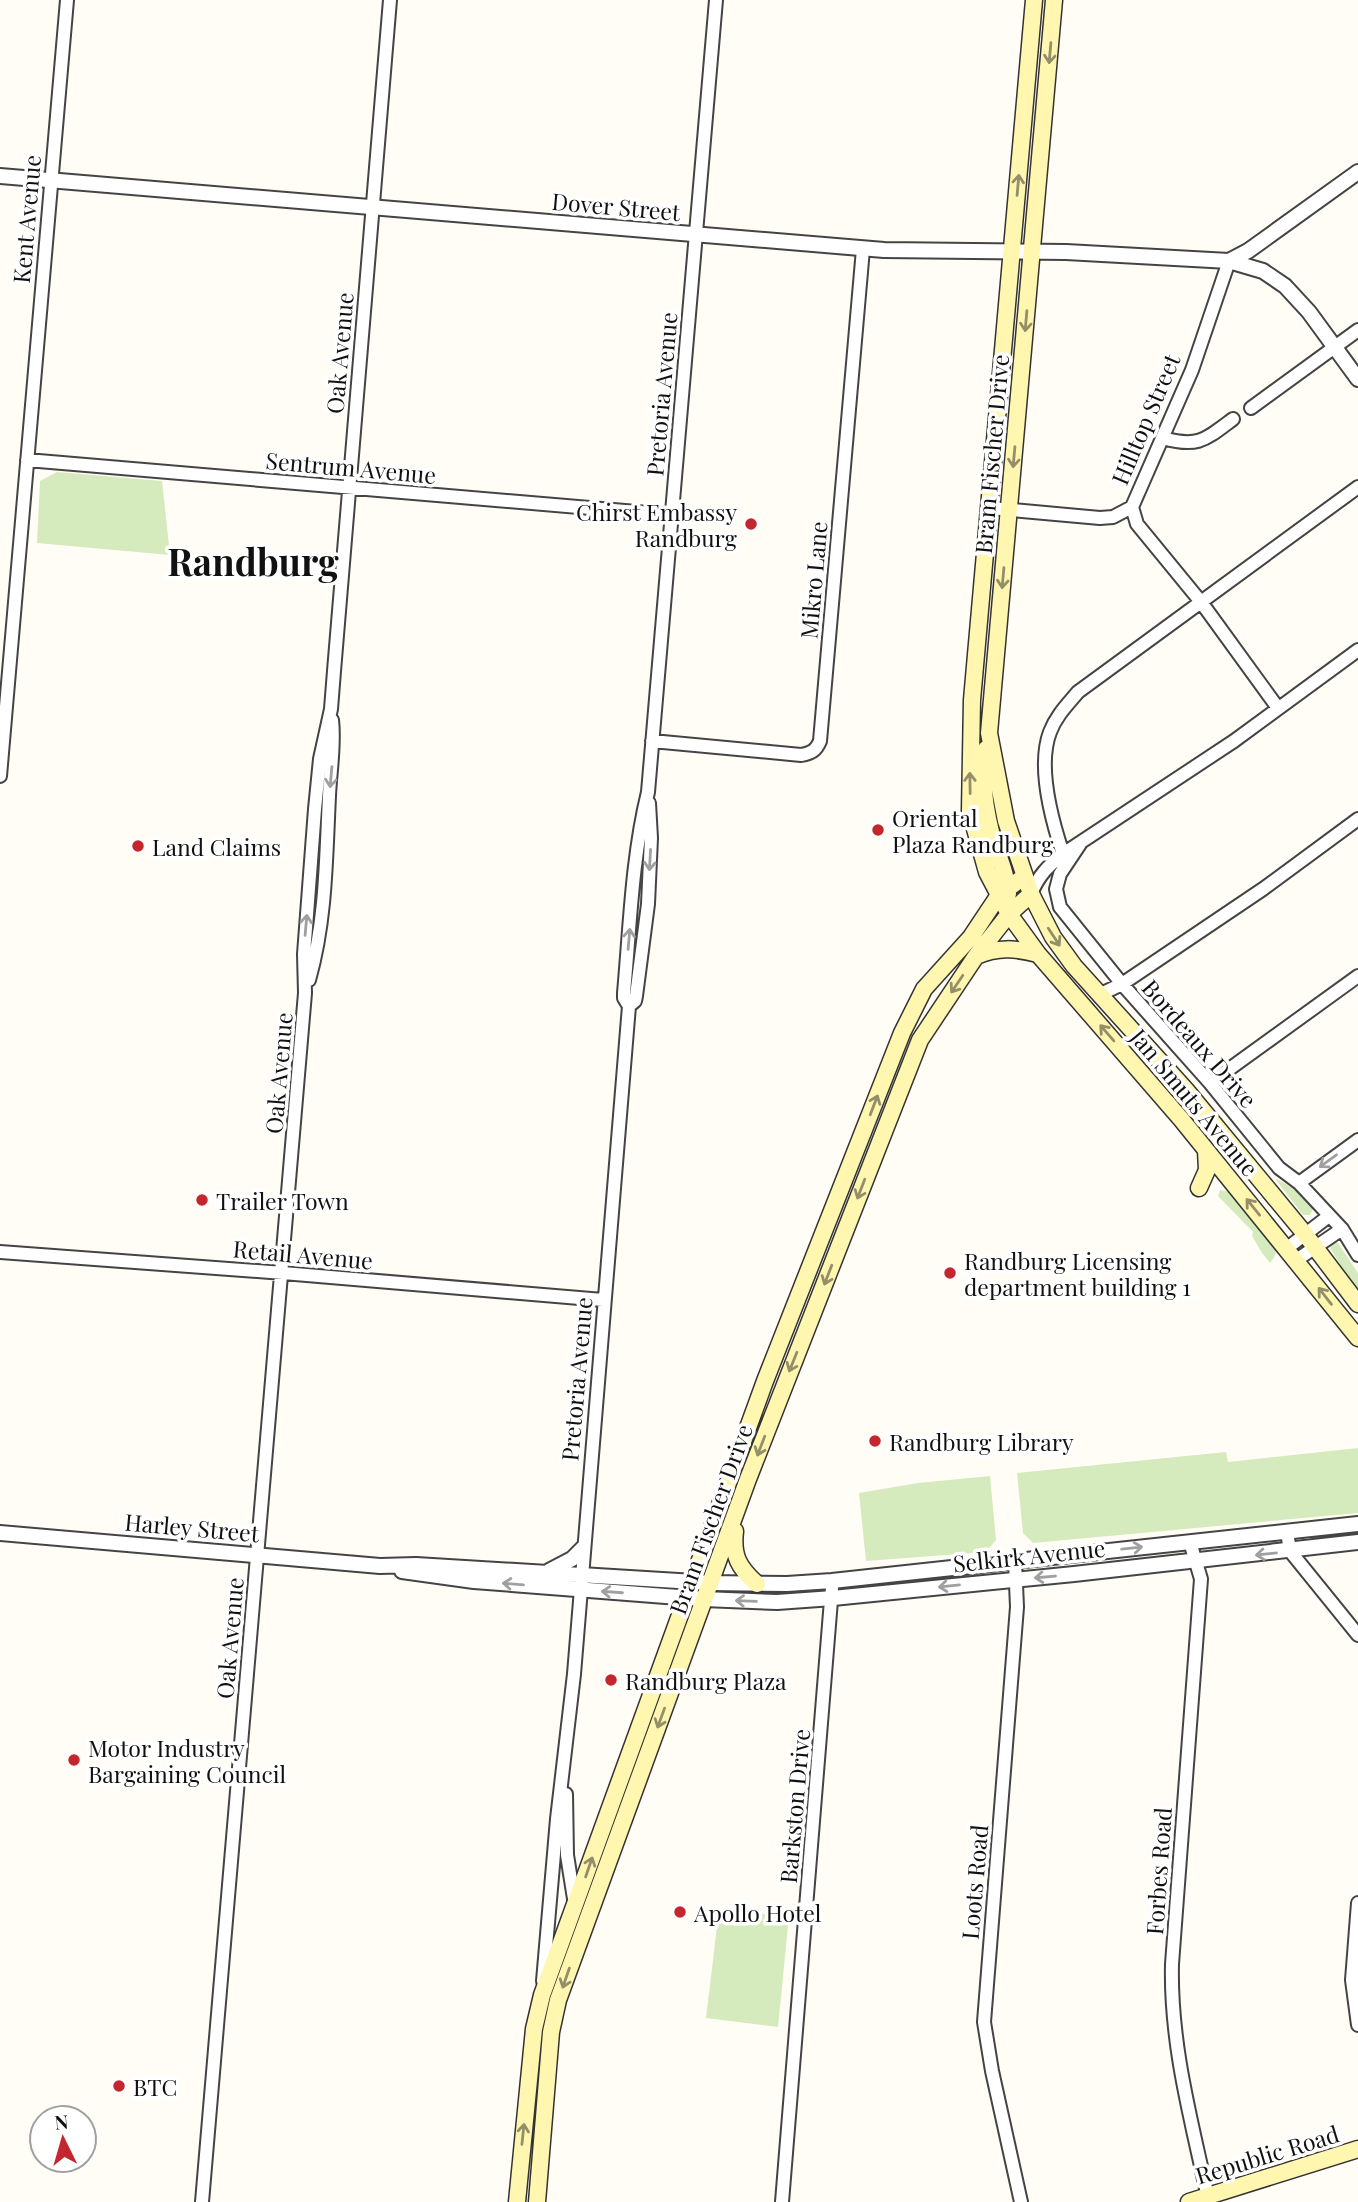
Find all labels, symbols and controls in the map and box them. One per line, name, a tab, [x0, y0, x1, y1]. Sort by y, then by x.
one-way arrow	[1043, 41, 1056, 63]
street label: Kent Avenue	[5, 153, 47, 285]
one-way arrow	[1012, 174, 1025, 197]
street label: Dover Street	[550, 185, 682, 227]
street label: Oak Avenue	[318, 291, 360, 415]
one-way arrow	[1019, 309, 1032, 332]
street label: Pretoria Avenue	[638, 311, 684, 477]
street label: Hilltop Street	[1104, 348, 1187, 489]
street label: Bram Fischer Drive	[967, 353, 1015, 555]
street label: Sentrum Avenue	[265, 444, 437, 490]
one-way arrow	[1007, 445, 1020, 468]
place label: Chirst Embassy Randburg	[576, 496, 737, 553]
marker: Chirst Embassy Randburg	[743, 516, 759, 532]
street label: Mikro Lane	[792, 520, 834, 640]
district label: Randburg	[167, 536, 339, 585]
one-way arrow	[996, 566, 1009, 588]
one-way arrow	[324, 766, 337, 788]
one-way arrow	[963, 772, 976, 795]
place label: Oriental Plaza Randburg	[892, 802, 1053, 859]
marker: Oriental Plaza Randburg	[870, 822, 886, 838]
place label: Land Claims	[152, 831, 281, 862]
marker: Land Claims	[130, 838, 146, 854]
one-way arrow	[643, 848, 656, 871]
one-way arrow	[300, 914, 313, 937]
one-way arrow	[1047, 927, 1061, 946]
one-way arrow	[623, 928, 636, 951]
street label: Bordeaux Drive	[1136, 972, 1264, 1114]
one-way arrow	[950, 974, 965, 993]
street label: Oak Avenue	[257, 1011, 299, 1135]
street label: Jan Smuts Avenue	[1124, 1021, 1266, 1182]
one-way arrow	[1099, 1024, 1115, 1042]
one-way arrow	[868, 1095, 881, 1116]
one-way arrow	[1319, 1154, 1338, 1169]
one-way arrow	[854, 1177, 867, 1199]
place label: Trailer Town	[216, 1185, 349, 1216]
marker: Trailer Town	[194, 1192, 210, 1208]
one-way arrow	[1245, 1199, 1261, 1217]
street label: Retail Avenue	[232, 1232, 374, 1276]
place label: Randburg Licensing department building 1	[964, 1245, 1191, 1302]
one-way arrow	[820, 1263, 833, 1285]
marker: Randburg Licensing department building 1	[942, 1265, 958, 1281]
one-way arrow	[1317, 1288, 1332, 1306]
street label: Pretoria Avenue	[553, 1296, 599, 1462]
one-way arrow	[786, 1351, 799, 1373]
street label: Bram Fischer Drive	[661, 1420, 759, 1618]
place label: Randburg Library	[889, 1426, 1074, 1457]
marker: Randburg Library	[867, 1433, 883, 1449]
one-way arrow	[753, 1434, 766, 1456]
street label: Harley Street	[124, 1506, 261, 1548]
street label: Selkirk Avenue	[951, 1532, 1107, 1578]
one-way arrow	[1120, 1542, 1142, 1555]
one-way arrow	[1255, 1548, 1278, 1561]
one-way arrow	[1035, 1571, 1057, 1584]
street label: Oak Avenue	[208, 1576, 250, 1700]
one-way arrow	[502, 1577, 524, 1590]
one-way arrow	[938, 1580, 961, 1593]
one-way arrow	[601, 1585, 624, 1598]
one-way arrow	[735, 1594, 758, 1607]
place label: Randburg Plaza	[625, 1665, 787, 1696]
marker: Randburg Plaza	[603, 1672, 619, 1688]
one-way arrow	[653, 1707, 666, 1729]
street label: Barkston Drive	[772, 1727, 816, 1885]
place label: Motor Industry Bargaining Council	[88, 1732, 286, 1789]
marker: Motor Industry Bargaining Council	[66, 1752, 82, 1768]
street label: Forbes Road	[1138, 1806, 1178, 1936]
street label: Loots Road	[954, 1823, 994, 1941]
one-way arrow	[584, 1857, 596, 1879]
place label: Apollo Hotel	[693, 1897, 822, 1928]
marker: Apollo Hotel	[672, 1904, 688, 1920]
one-way arrow	[559, 1967, 571, 1989]
place label: BTC	[133, 2071, 177, 2102]
marker: BTC	[111, 2078, 127, 2094]
north arrow	[28, 2104, 98, 2174]
text: N	[53, 2107, 70, 2135]
street label: Republic Road	[1191, 2117, 1343, 2191]
one-way arrow	[517, 2123, 530, 2146]

